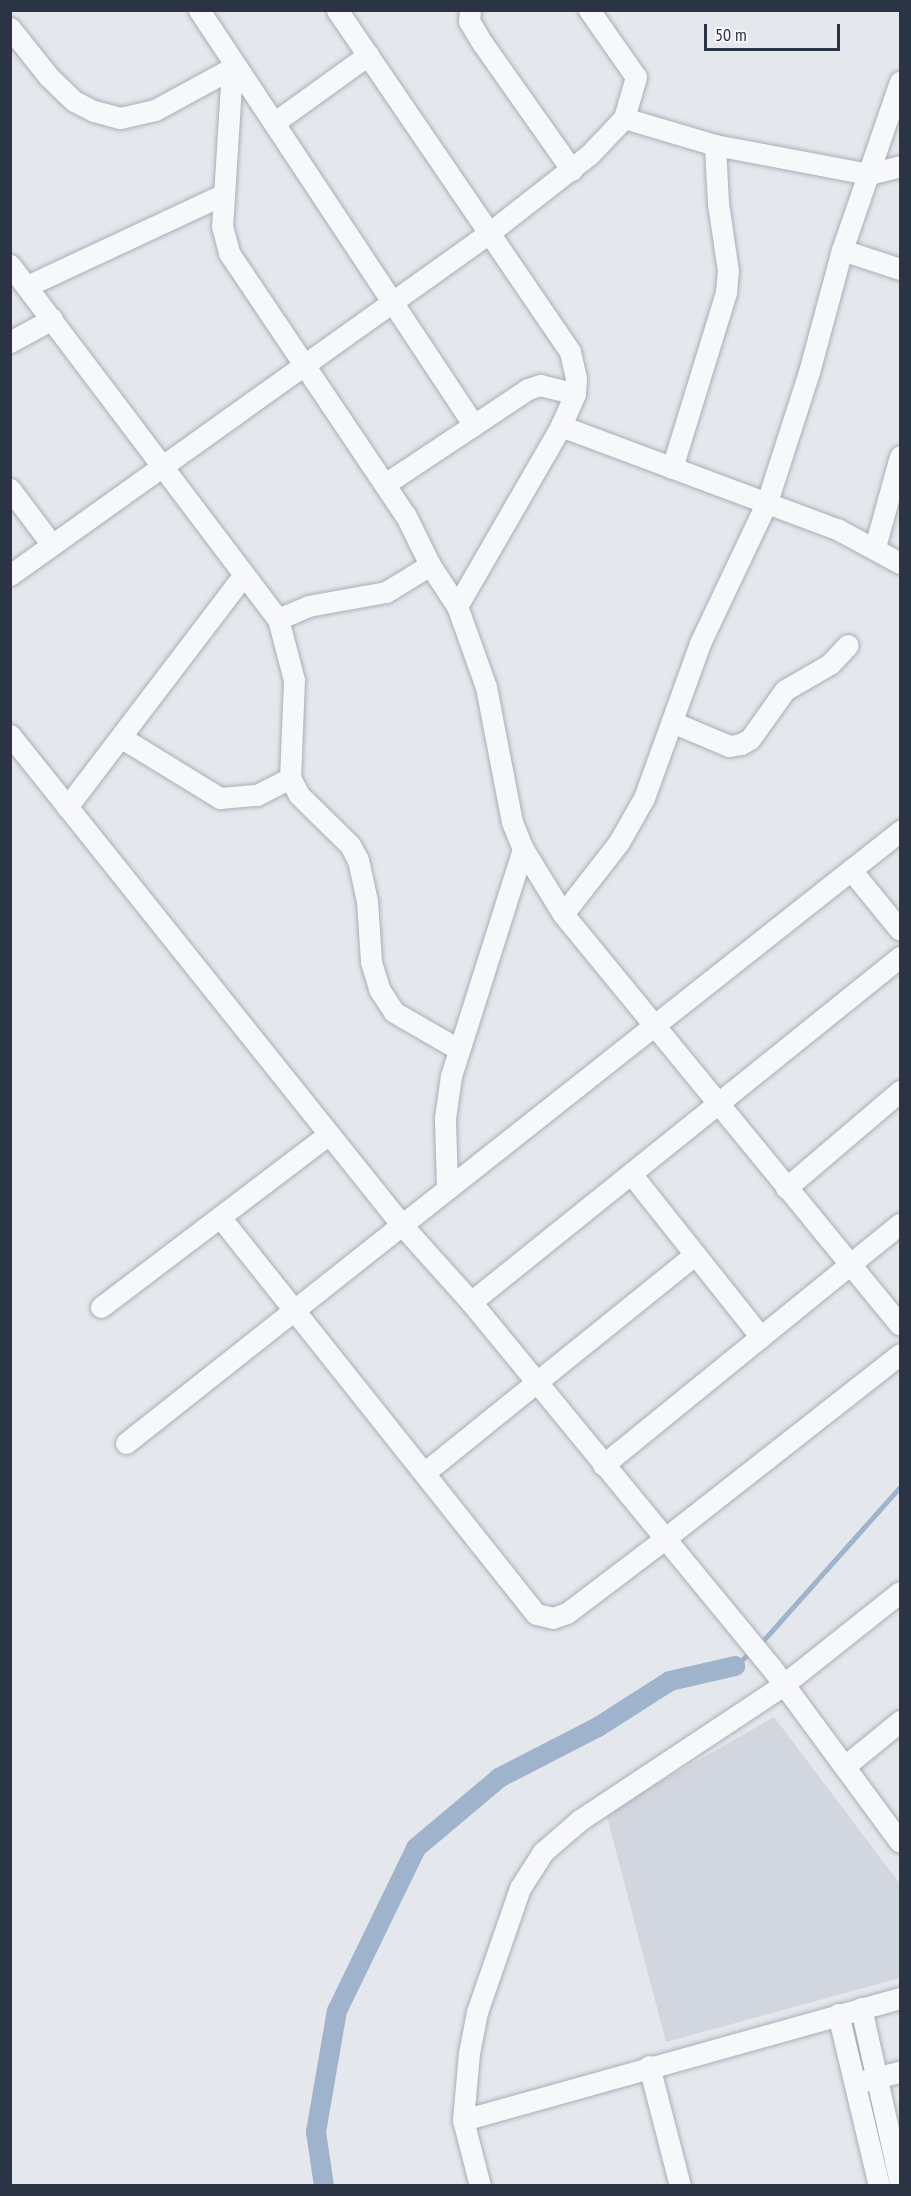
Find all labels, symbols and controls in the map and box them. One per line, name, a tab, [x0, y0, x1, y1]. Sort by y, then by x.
scale bar	[707, 12, 844, 50]
text: 50 m	[715, 23, 747, 46]

